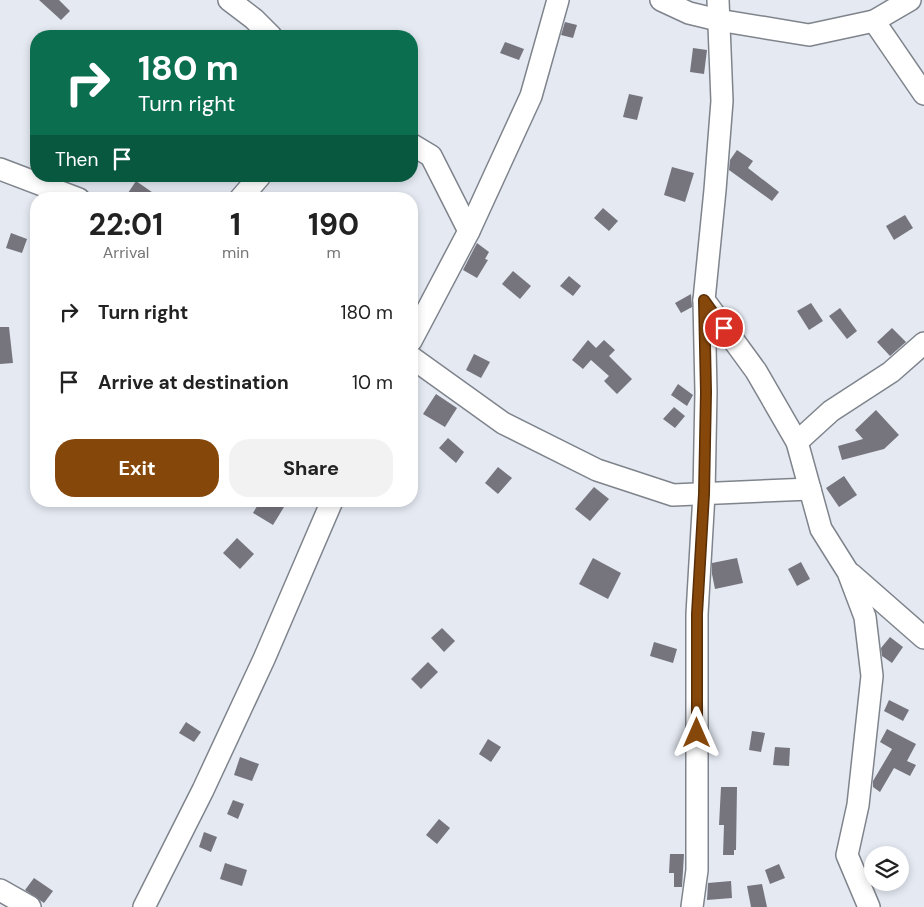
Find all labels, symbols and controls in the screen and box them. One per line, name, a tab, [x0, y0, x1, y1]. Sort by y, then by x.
text: 180 m	[138, 45, 239, 91]
icon: right	[55, 50, 120, 115]
text: Turn right	[138, 89, 235, 118]
icon: arrive	[108, 145, 136, 173]
text: Then	[55, 147, 98, 172]
text: 22:01	[89, 205, 163, 244]
text: 1	[230, 205, 241, 244]
text: 190	[308, 205, 359, 244]
text: Arrival	[103, 242, 149, 263]
text: min	[222, 242, 249, 263]
text: m	[326, 242, 341, 263]
icon: right	[55, 298, 83, 326]
text: Turn right	[98, 300, 188, 325]
text: 180 m	[341, 300, 393, 325]
pin	[703, 307, 745, 349]
icon: arrive	[710, 314, 738, 342]
icon: arrive	[55, 368, 83, 396]
text: Arrive at destination	[98, 370, 289, 395]
text: 10 m	[352, 370, 393, 395]
button: Exit	[55, 439, 219, 497]
button: Share	[229, 439, 393, 497]
position arrow	[670, 706, 722, 758]
map controls	[864, 846, 909, 891]
button: layers	[864, 846, 909, 891]

